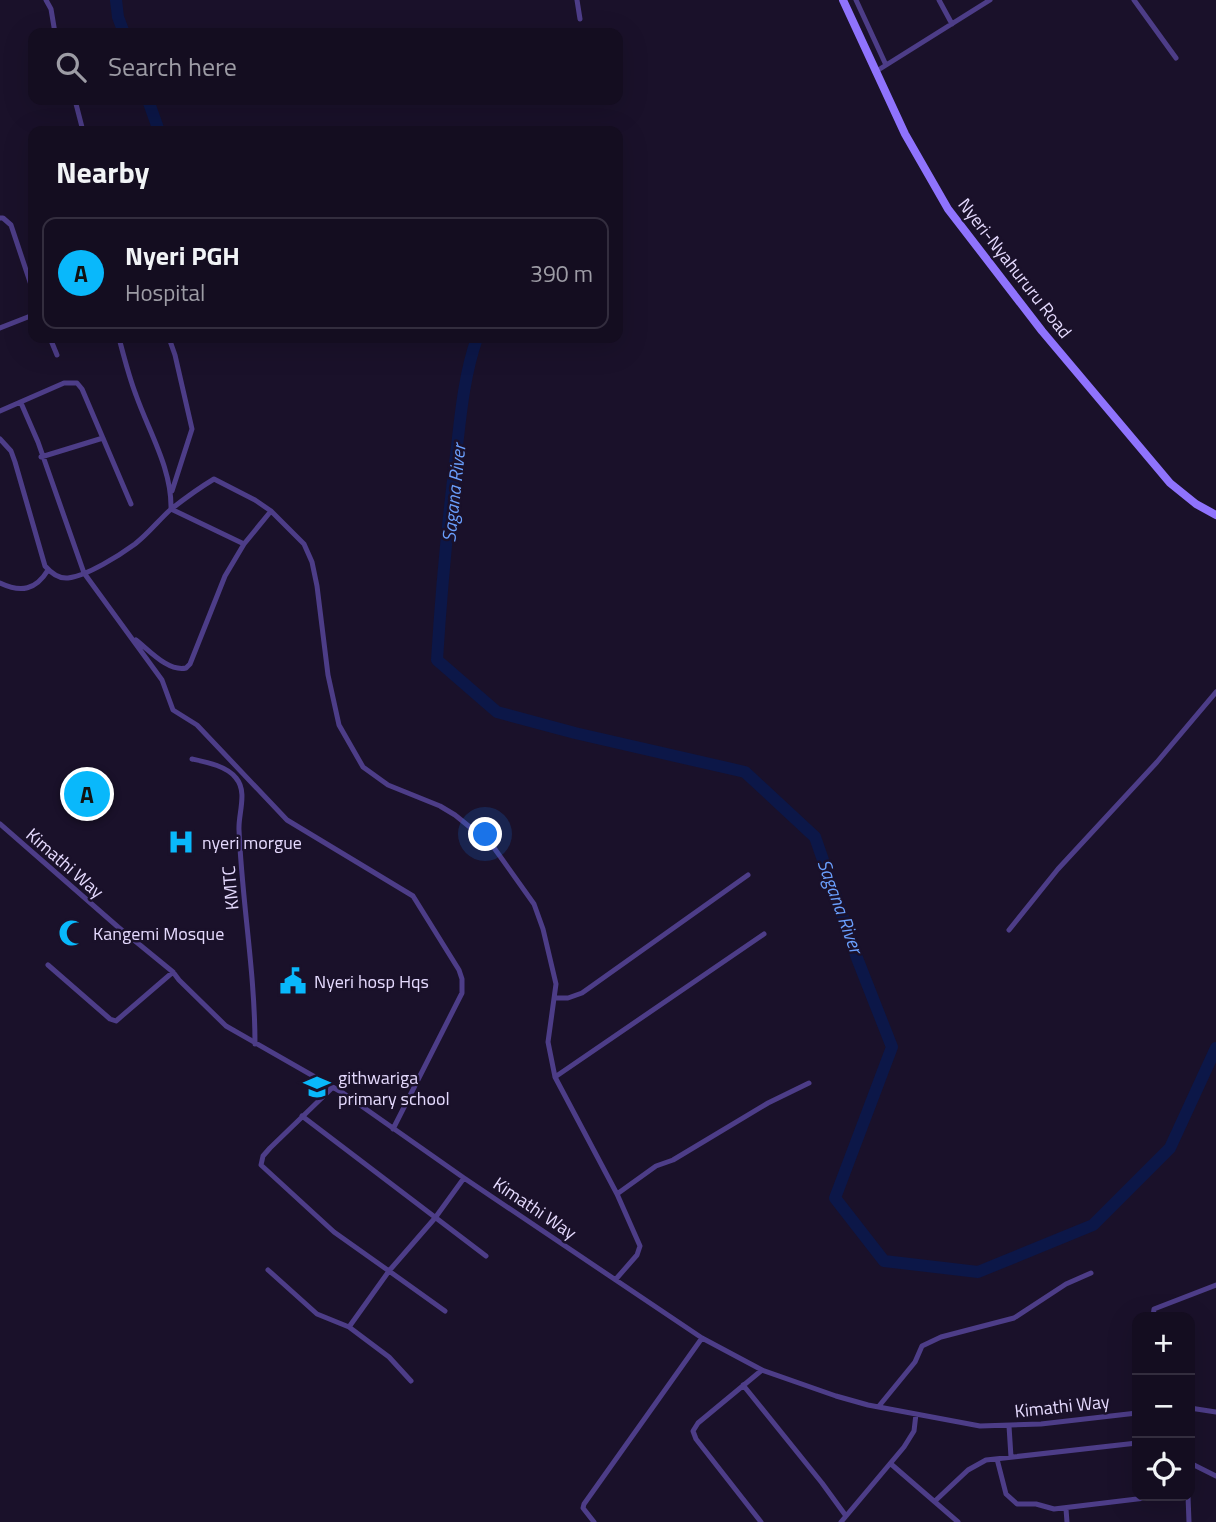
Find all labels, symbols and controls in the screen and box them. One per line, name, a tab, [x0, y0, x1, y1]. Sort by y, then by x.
search box	[28, 28, 623, 105]
text: Search here	[108, 47, 237, 86]
icon: search	[52, 48, 90, 86]
text: Nearby	[56, 149, 149, 195]
street label: Nyeri-Nyahururu Road	[952, 192, 1078, 344]
text: Nyeri PGH	[125, 236, 240, 275]
text: A	[74, 256, 88, 291]
text: 390 m	[530, 256, 593, 291]
text: Hospital	[125, 275, 205, 310]
water label: Sagana River	[433, 441, 473, 543]
pin: A	[64, 768, 110, 820]
your location	[468, 817, 502, 851]
street label: Kimathi Way	[20, 822, 110, 905]
hospital icon: nyeri morgue	[166, 827, 196, 857]
place label: nyeri morgue	[202, 829, 302, 856]
water label: Sagana River	[811, 855, 872, 959]
street label: KMTC	[215, 865, 245, 911]
mosque icon: Kangemi Mosque	[57, 918, 87, 948]
place label: Kangemi Mosque	[93, 920, 224, 947]
public building icon: Nyeri hosp Hqs	[278, 966, 308, 996]
place label: Nyeri hosp Hqs	[314, 968, 429, 995]
place label: githwariga primary school	[338, 1064, 450, 1112]
school or university icon: githwariga primary school	[302, 1072, 332, 1102]
street label: Kimathi Way	[488, 1170, 582, 1246]
map controls	[1132, 1312, 1195, 1501]
button: +	[1132, 1312, 1195, 1375]
button: −	[1132, 1375, 1195, 1438]
street label: Kimathi Way	[1013, 1388, 1111, 1424]
button: locate	[1132, 1438, 1195, 1501]

